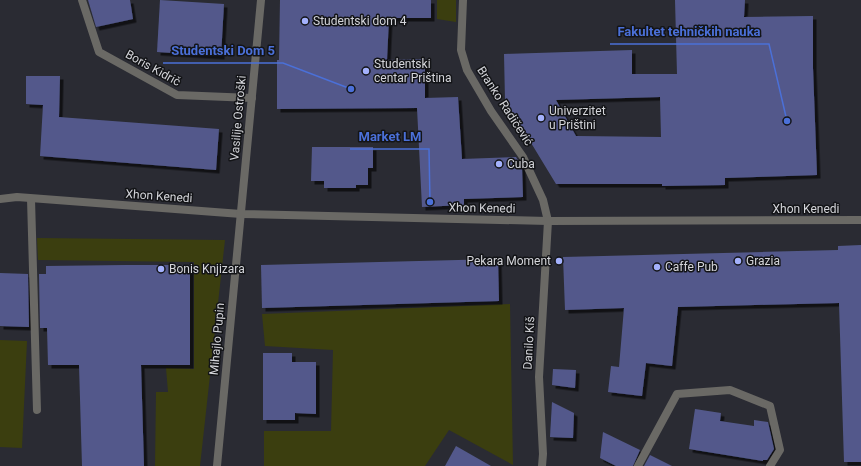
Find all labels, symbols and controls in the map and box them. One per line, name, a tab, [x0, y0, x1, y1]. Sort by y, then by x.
place label: Studentski dom 4	[313, 14, 407, 28]
marker: Studentski dom 4	[300, 16, 310, 26]
callout: Fakultet tehničkih nauka	[610, 19, 769, 44]
text: Fakultet tehničkih nauka	[617, 24, 761, 39]
callout: Studentski Dom 5	[163, 38, 283, 63]
text: Studentski Dom 5	[171, 43, 275, 58]
street label: Boris Kidrič	[123, 47, 183, 89]
place label: Studentski centar Priština	[374, 57, 452, 85]
street label: Branko Radičević	[474, 64, 536, 148]
marker: Studentski centar Priština	[361, 66, 371, 76]
street label: Vasilije Ostroški	[227, 75, 249, 161]
place label: Univerzitet u Prištini	[549, 104, 606, 132]
marker: Univerzitet u Prištini	[536, 113, 546, 123]
callout: Market LM	[350, 124, 429, 149]
text: Market LM	[359, 129, 421, 144]
place label: Cuba	[507, 157, 535, 171]
marker: Cuba	[494, 159, 504, 169]
street label: Xhon Kenedi	[125, 187, 193, 205]
street label: Xhon Kenedi	[448, 200, 516, 216]
street label: Xhon Kenedi	[773, 202, 840, 216]
place label: Pekara Moment	[466, 254, 551, 268]
place label: Grazia	[746, 254, 780, 268]
marker: Pekara Moment	[554, 256, 564, 266]
marker: Grazia	[733, 256, 743, 266]
place label: Caffe Pub	[665, 260, 718, 274]
place label: Bonis Knjizara	[169, 262, 245, 276]
marker: Caffe Pub	[652, 262, 662, 272]
marker: Bonis Knjizara	[156, 264, 166, 274]
street label: Mihajlo Pupin	[207, 302, 227, 376]
street label: Danilo Kiš	[521, 316, 537, 370]

